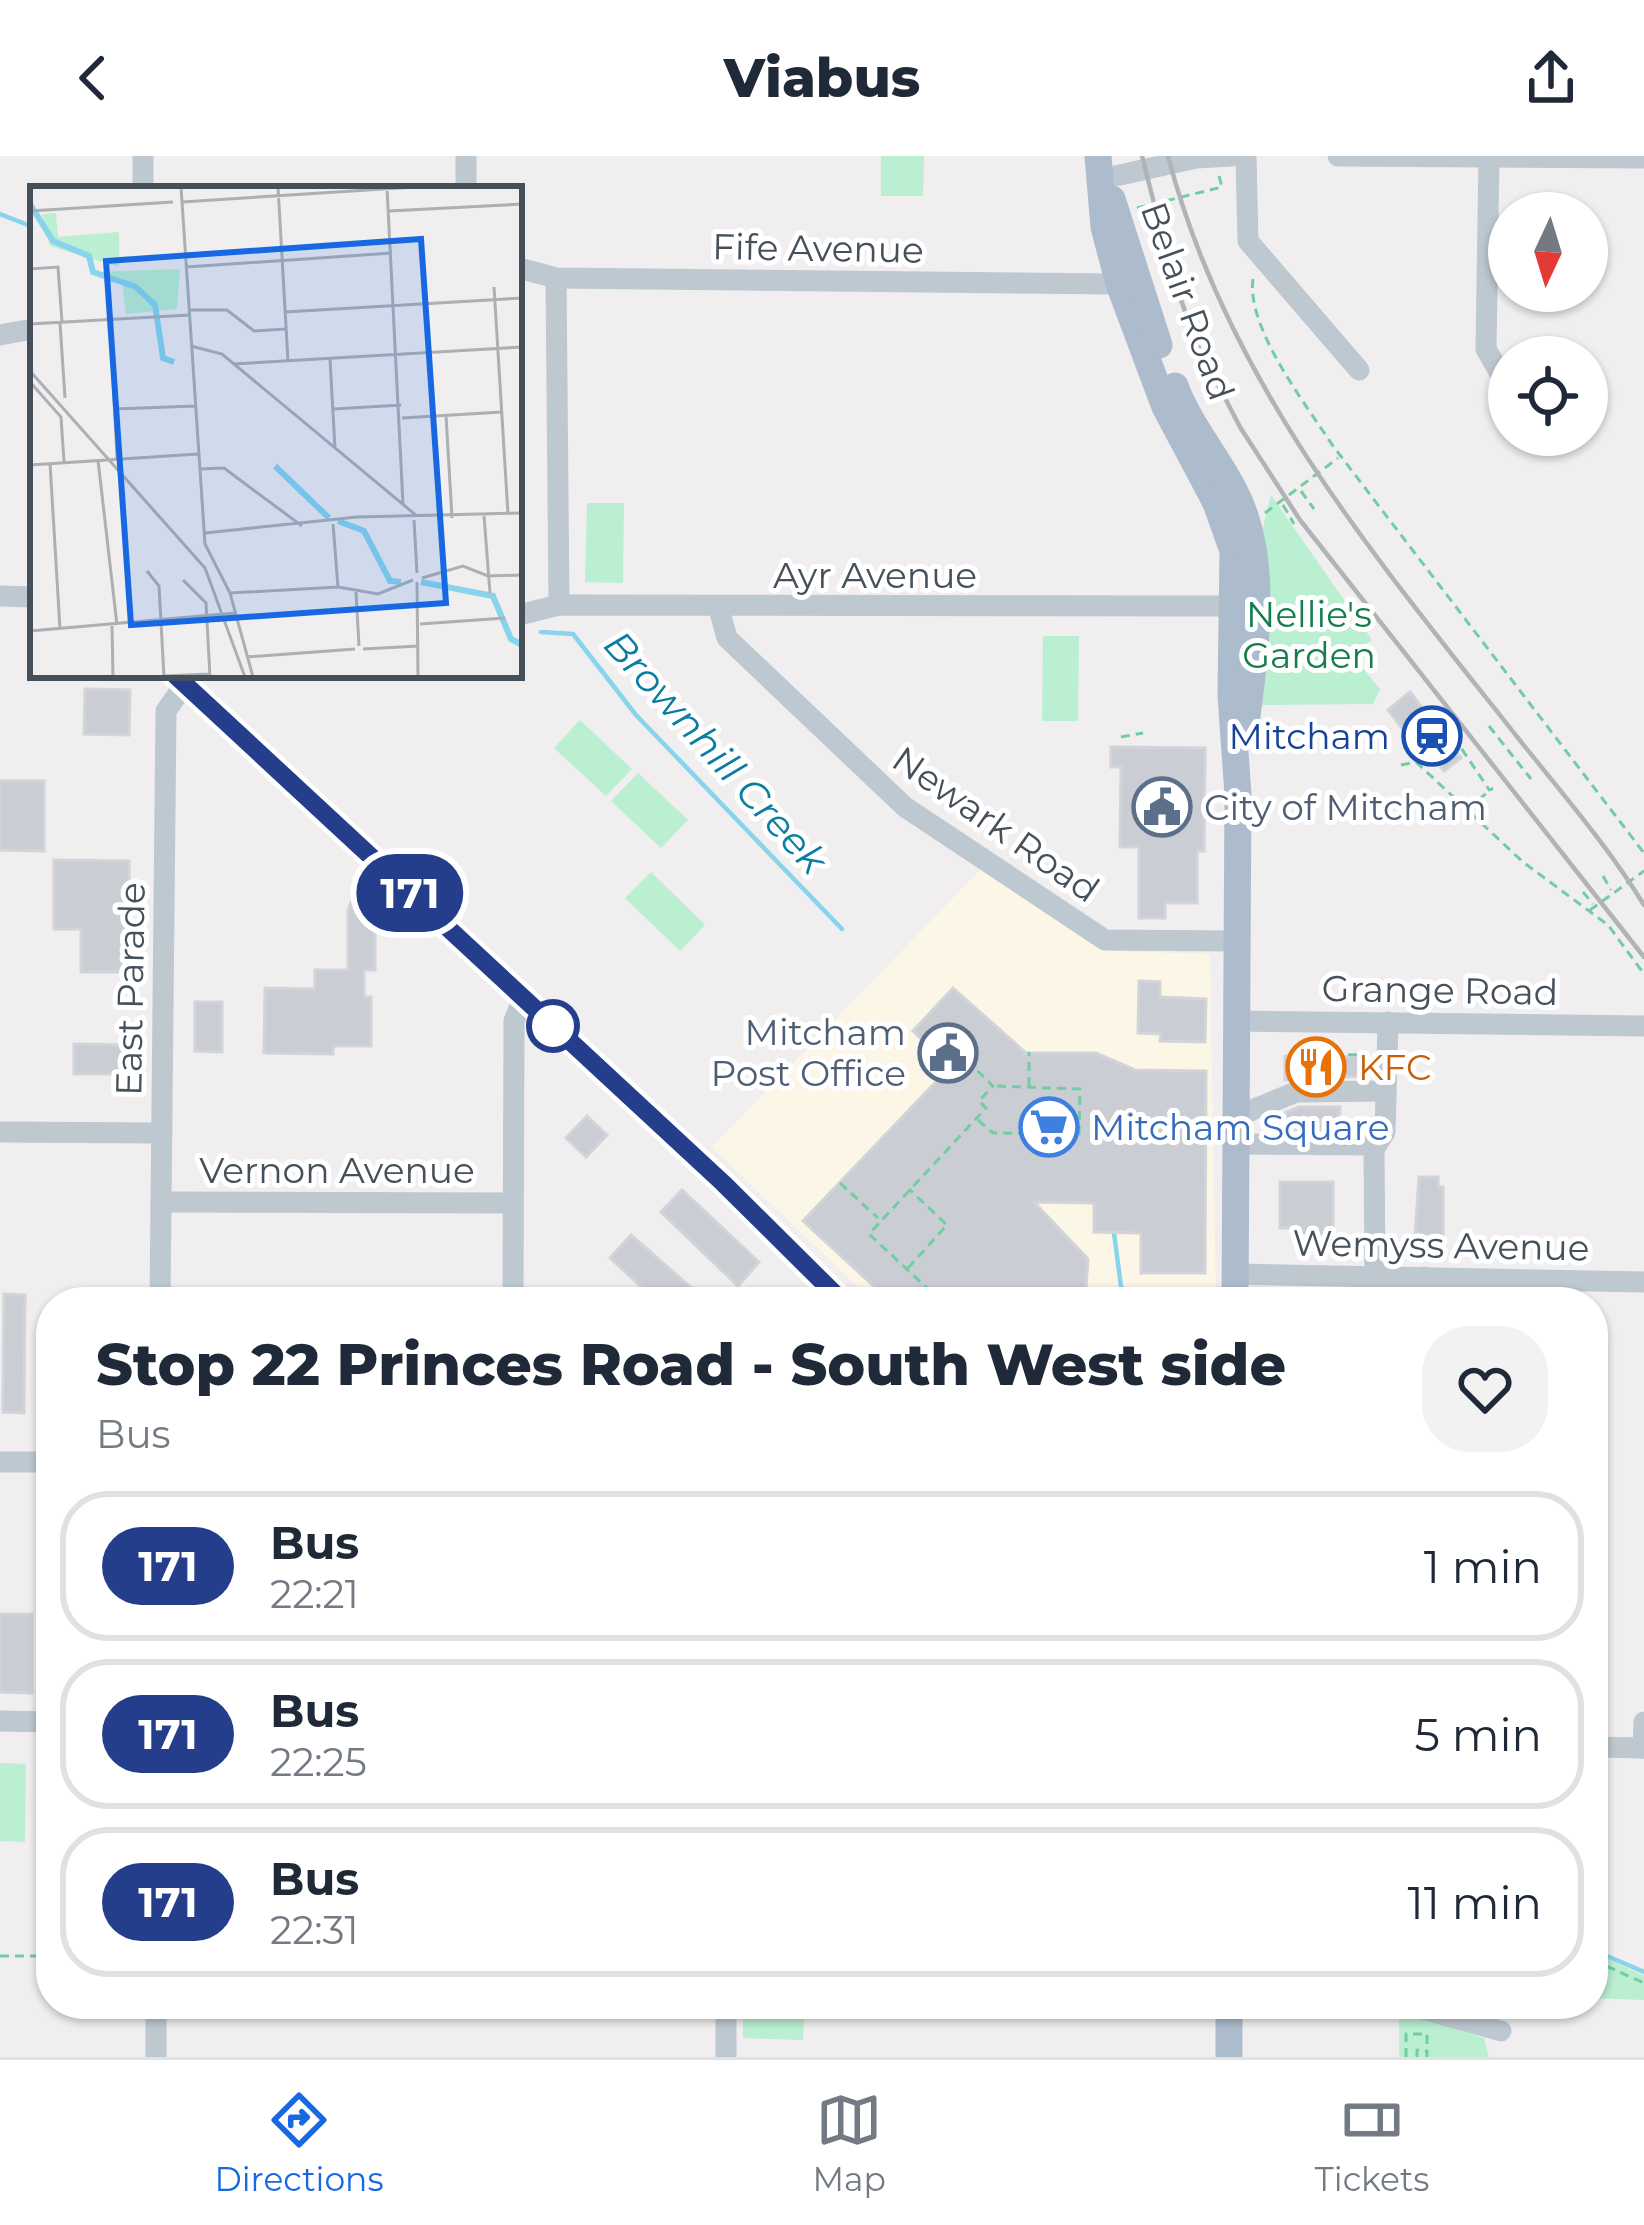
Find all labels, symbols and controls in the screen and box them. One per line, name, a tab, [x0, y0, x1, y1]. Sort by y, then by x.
icon: back	[60, 45, 126, 111]
text: Viabus	[724, 45, 920, 111]
icon: share	[1518, 45, 1584, 111]
inset map	[30, 186, 522, 678]
north arrow	[1488, 192, 1608, 312]
map controls	[1488, 192, 1608, 456]
street label: Belair Road	[1132, 196, 1244, 406]
street label: Fife Avenue	[712, 224, 924, 272]
button: locate	[1488, 336, 1608, 456]
street label: Ayr Avenue	[773, 553, 977, 597]
park label: Nellie's Garden	[1242, 592, 1376, 677]
water label: Brownhill Creek	[594, 621, 839, 885]
station icon: Mitcham	[1401, 705, 1463, 767]
place label: Mitcham	[1229, 714, 1390, 758]
street label: Newark Road	[884, 737, 1108, 911]
public building icon: City of Mitcham	[1131, 776, 1193, 838]
place label: City of Mitcham	[1204, 785, 1487, 829]
line badge: 171	[341, 854, 479, 932]
text: 171	[380, 867, 440, 919]
street label: East Parade	[106, 882, 154, 1096]
street label: Grange Road	[1321, 966, 1559, 1014]
unlabelled marker	[528, 1001, 578, 1051]
place label: Mitcham Post Office	[710, 1010, 906, 1095]
public building icon: Mitcham Post Office	[917, 1022, 979, 1084]
restaurant icon: KFC	[1285, 1036, 1347, 1098]
place label: KFC	[1358, 1045, 1432, 1089]
supermarket icon: Mitcham Square	[1018, 1096, 1080, 1158]
place label: Mitcham Square	[1091, 1105, 1390, 1149]
street label: Vernon Avenue	[199, 1148, 475, 1192]
street label: Wemyss Avenue	[1292, 1220, 1590, 1270]
button: heart	[1422, 1326, 1548, 1452]
text: Stop 22 Princes Road - South West side	[96, 1330, 1286, 1399]
text: Bus	[96, 1410, 171, 1458]
text: Bus	[270, 1515, 359, 1570]
text: 1 min	[1424, 1539, 1542, 1594]
text: 171	[138, 1540, 198, 1592]
text: 22:21	[270, 1570, 359, 1618]
text: Bus	[270, 1683, 359, 1738]
text: 5 min	[1414, 1707, 1542, 1762]
text: 171	[138, 1708, 198, 1760]
text: 22:25	[270, 1738, 367, 1786]
text: Bus	[270, 1851, 359, 1906]
text: 11 min	[1407, 1875, 1542, 1930]
text: 171	[138, 1876, 198, 1928]
text: 22:31	[270, 1906, 359, 1954]
tab: Directions	[214, 2087, 384, 2199]
tab: Map	[813, 2087, 886, 2199]
tab: Tickets	[1315, 2087, 1429, 2199]

